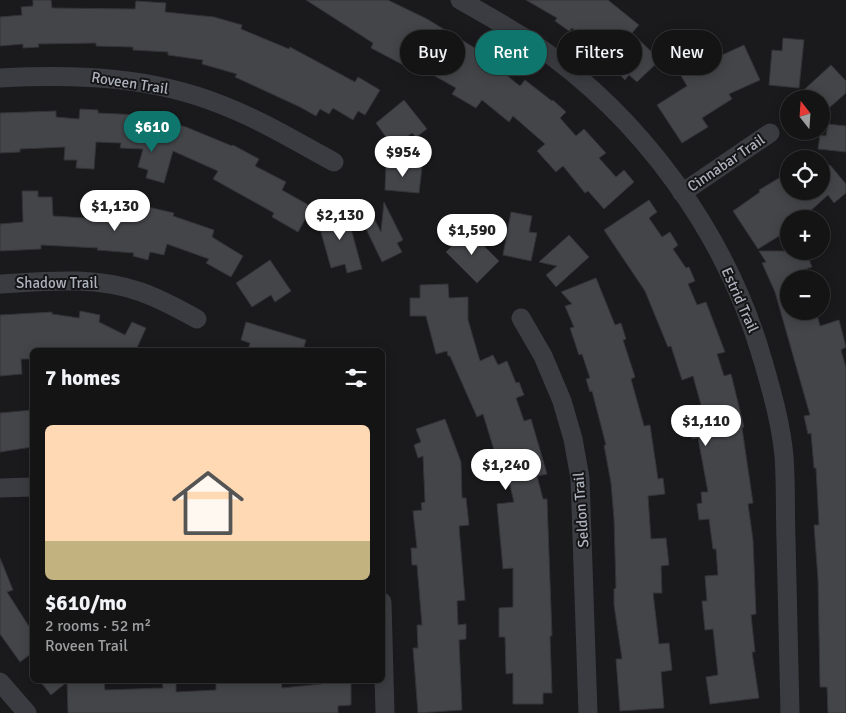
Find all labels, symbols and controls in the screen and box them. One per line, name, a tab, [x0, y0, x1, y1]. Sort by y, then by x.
chip: Buy	[400, 30, 465, 75]
chip: Rent	[475, 30, 547, 75]
chip: Filters	[557, 30, 642, 75]
chip: New	[652, 30, 722, 75]
street label: Roveen Trail	[90, 68, 170, 98]
north arrow	[780, 90, 830, 140]
map controls	[780, 90, 830, 320]
pin: $610	[122, 110, 182, 153]
text: $610	[135, 117, 169, 137]
street label: Cinnabar Trail	[684, 130, 768, 196]
pin: $954	[373, 136, 433, 178]
text: $954	[386, 142, 420, 162]
button: locate	[780, 150, 830, 200]
pin: $1,130	[74, 190, 156, 232]
text: $1,130	[91, 196, 139, 216]
pin: $2,130	[299, 198, 381, 241]
text: $2,130	[316, 205, 364, 225]
button: +	[780, 210, 830, 260]
pin: $1,590	[431, 214, 513, 256]
text: $1,590	[448, 220, 496, 240]
street label: Estrid Trail	[718, 265, 762, 335]
button: −	[780, 270, 830, 320]
street label: Shadow Trail	[16, 274, 98, 292]
icon: filters	[342, 364, 370, 392]
text: 7 homes	[45, 365, 120, 391]
pin: $1,110	[665, 404, 747, 447]
text: $1,110	[682, 411, 730, 431]
pin: $1,240	[465, 448, 547, 491]
text: $1,240	[482, 455, 530, 475]
icon: home	[163, 458, 253, 548]
street label: Seldon Trail	[569, 472, 593, 548]
text: $610/mo	[45, 590, 127, 616]
text: 2 rooms · 52 m²	[45, 616, 151, 636]
text: Roveen Trail	[45, 636, 128, 656]

